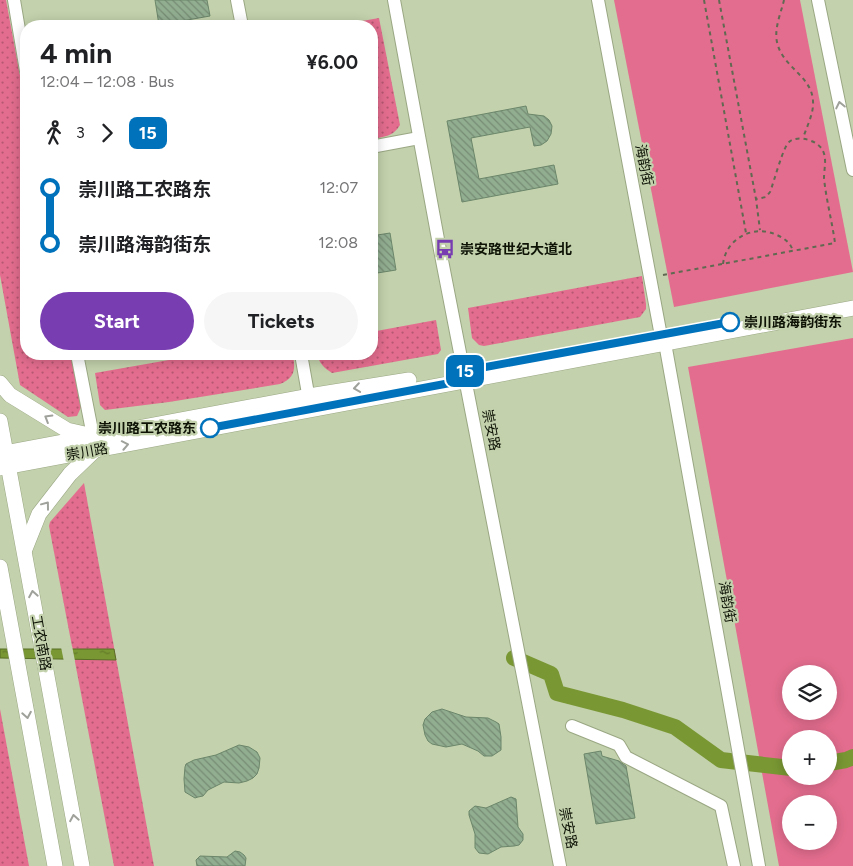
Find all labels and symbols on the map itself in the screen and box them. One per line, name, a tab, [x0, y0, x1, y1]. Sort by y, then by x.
one-way arrow	[835, 101, 845, 110]
street label: 海韵街	[632, 143, 656, 187]
bus stop icon: 崇安路世纪大道北	[434, 238, 456, 260]
place label: 崇安路世纪大道北	[460, 241, 572, 258]
marker: 崇川路海韵街东	[720, 312, 740, 332]
place label: 崇川路海韵街东	[744, 314, 842, 331]
line badge: 15	[442, 355, 488, 387]
one-way arrow	[353, 383, 362, 393]
street label: 崇安路	[479, 408, 503, 452]
one-way arrow	[45, 415, 54, 425]
marker: 崇川路工农路东	[200, 418, 220, 438]
place label: 崇川路工农路东	[98, 420, 196, 437]
street label: 崇川路	[65, 440, 109, 464]
one-way arrow	[120, 440, 129, 451]
one-way arrow	[40, 501, 49, 511]
street label: 海韵街	[715, 580, 739, 624]
one-way arrow	[28, 590, 38, 598]
street label: 工农南路	[28, 614, 54, 672]
one-way arrow	[22, 711, 32, 719]
street label: 崇安路	[556, 806, 580, 850]
one-way arrow	[69, 814, 79, 822]

